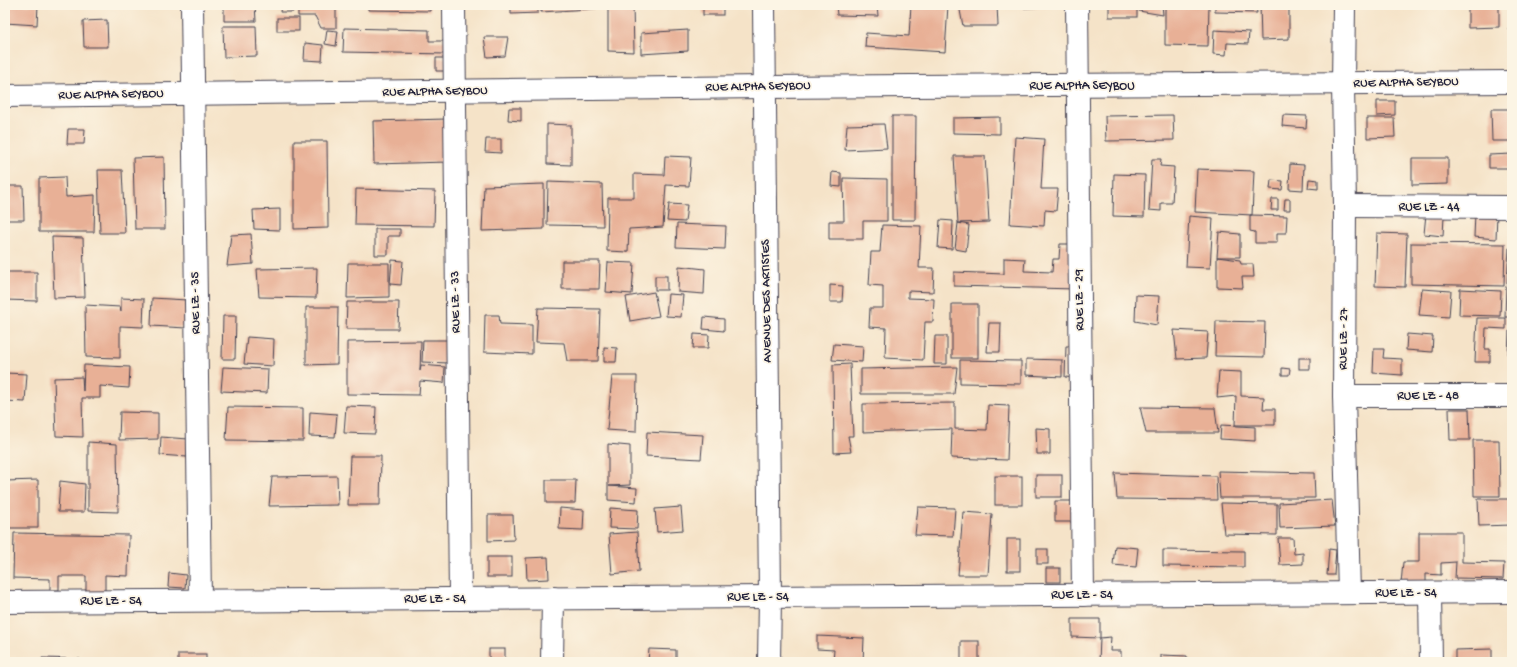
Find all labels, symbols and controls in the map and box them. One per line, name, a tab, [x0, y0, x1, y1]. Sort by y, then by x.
street label: RUE ALPHA SEYBOU	[1353, 75, 1459, 91]
street label: RUE ALPHA SEYBOU	[705, 79, 811, 95]
street label: RUE ALPHA SEYBOU	[1029, 79, 1135, 94]
street label: RUE ALPHA SEYBOU	[382, 84, 488, 100]
street label: RUE ALPHA SEYBOU	[58, 87, 164, 103]
street label: RUE LZ - 44	[1398, 200, 1460, 215]
street label: AVENUE DES ARTISTES	[758, 238, 776, 363]
street label: RUE LZ - 29	[1072, 268, 1088, 331]
street label: RUE LZ - 33	[448, 270, 464, 333]
street label: RUE LZ - 35	[188, 271, 204, 334]
street label: RUE LZ - 27	[1336, 307, 1352, 370]
street label: RUE LZ - 48	[1397, 389, 1459, 404]
street label: RUE LZ - 54	[1375, 586, 1437, 601]
street label: RUE LZ - 54	[1051, 588, 1113, 603]
street label: RUE LZ - 54	[727, 590, 789, 605]
street label: RUE LZ - 54	[404, 592, 466, 607]
street label: RUE LZ - 54	[80, 594, 142, 609]

